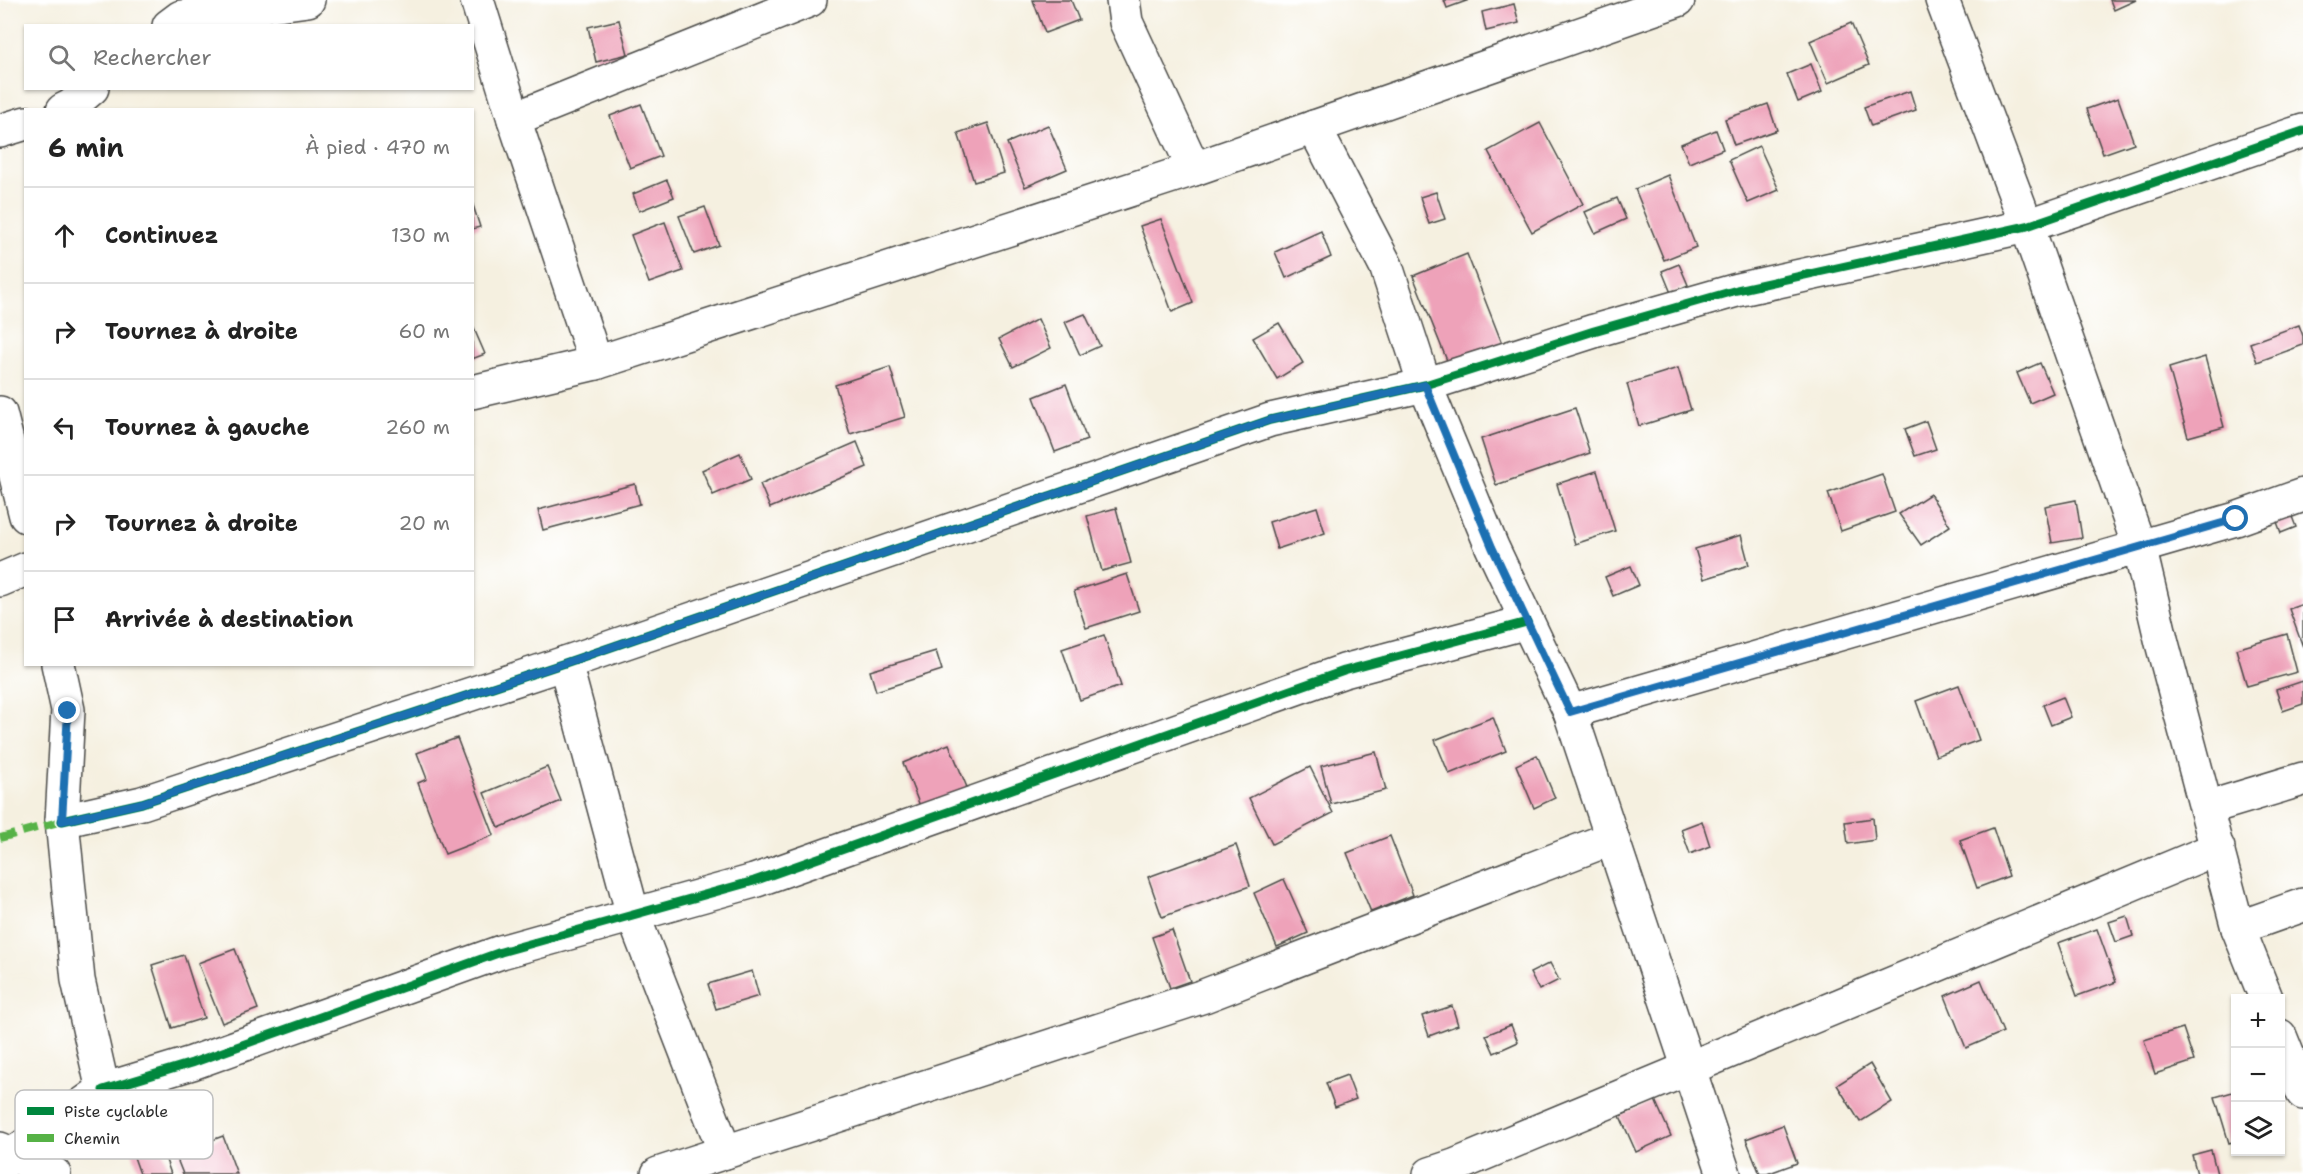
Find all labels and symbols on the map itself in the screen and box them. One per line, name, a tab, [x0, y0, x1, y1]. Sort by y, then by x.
route start	[2222, 505, 2248, 531]
route end	[54, 697, 80, 723]
legend	[15, 1090, 213, 1159]
text: Piste cyclable	[64, 1101, 168, 1122]
text: Chemin	[64, 1128, 120, 1149]

